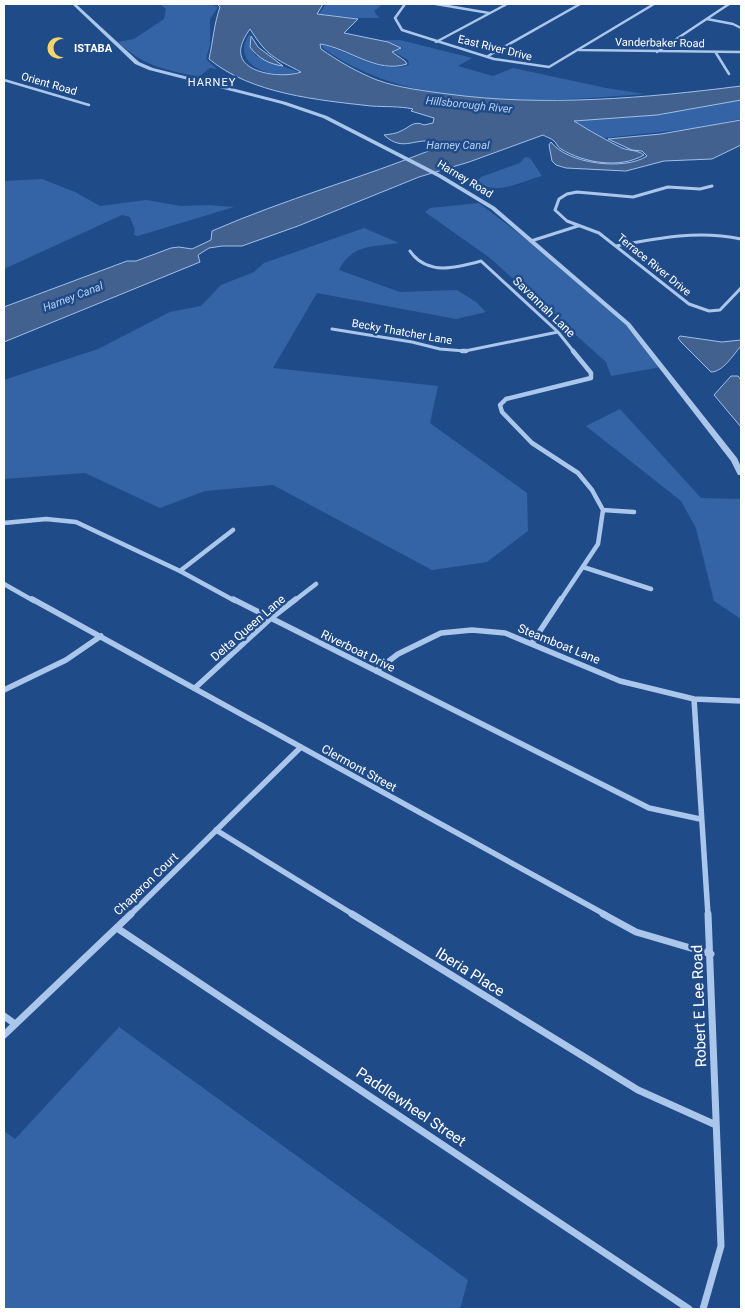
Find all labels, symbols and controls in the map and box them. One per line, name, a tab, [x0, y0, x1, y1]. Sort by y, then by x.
street label: East River Drive	[457, 33, 534, 64]
mosque icon: ISTABA	[45, 35, 71, 61]
street label: Vanderbaker Road	[615, 36, 705, 50]
place label: ISTABA	[74, 42, 113, 55]
street label: Orient Road	[20, 70, 78, 98]
district label: HARNEY	[188, 76, 236, 89]
water label: Hillsborough River	[425, 94, 513, 116]
water label: Harney Canal	[426, 139, 490, 152]
street label: Harney Road	[435, 157, 495, 201]
street label: Terrace River Drive	[615, 231, 694, 299]
street label: Savannah Lane	[510, 274, 578, 340]
water label: Harney Canal	[41, 279, 105, 314]
street label: Becky Thatcher Lane	[351, 317, 453, 347]
street label: Delta Queen Lane	[208, 592, 288, 664]
street label: Steamboat Lane	[516, 621, 602, 667]
street label: Riverboat Drive	[319, 627, 397, 675]
street label: Clermont Street	[319, 742, 399, 794]
street label: Chaperon Court	[111, 850, 181, 918]
street label: Iberia Place	[432, 944, 508, 1000]
street label: Robert E Lee Road	[688, 944, 710, 1068]
street label: Paddlewheel Street	[353, 1064, 469, 1150]

